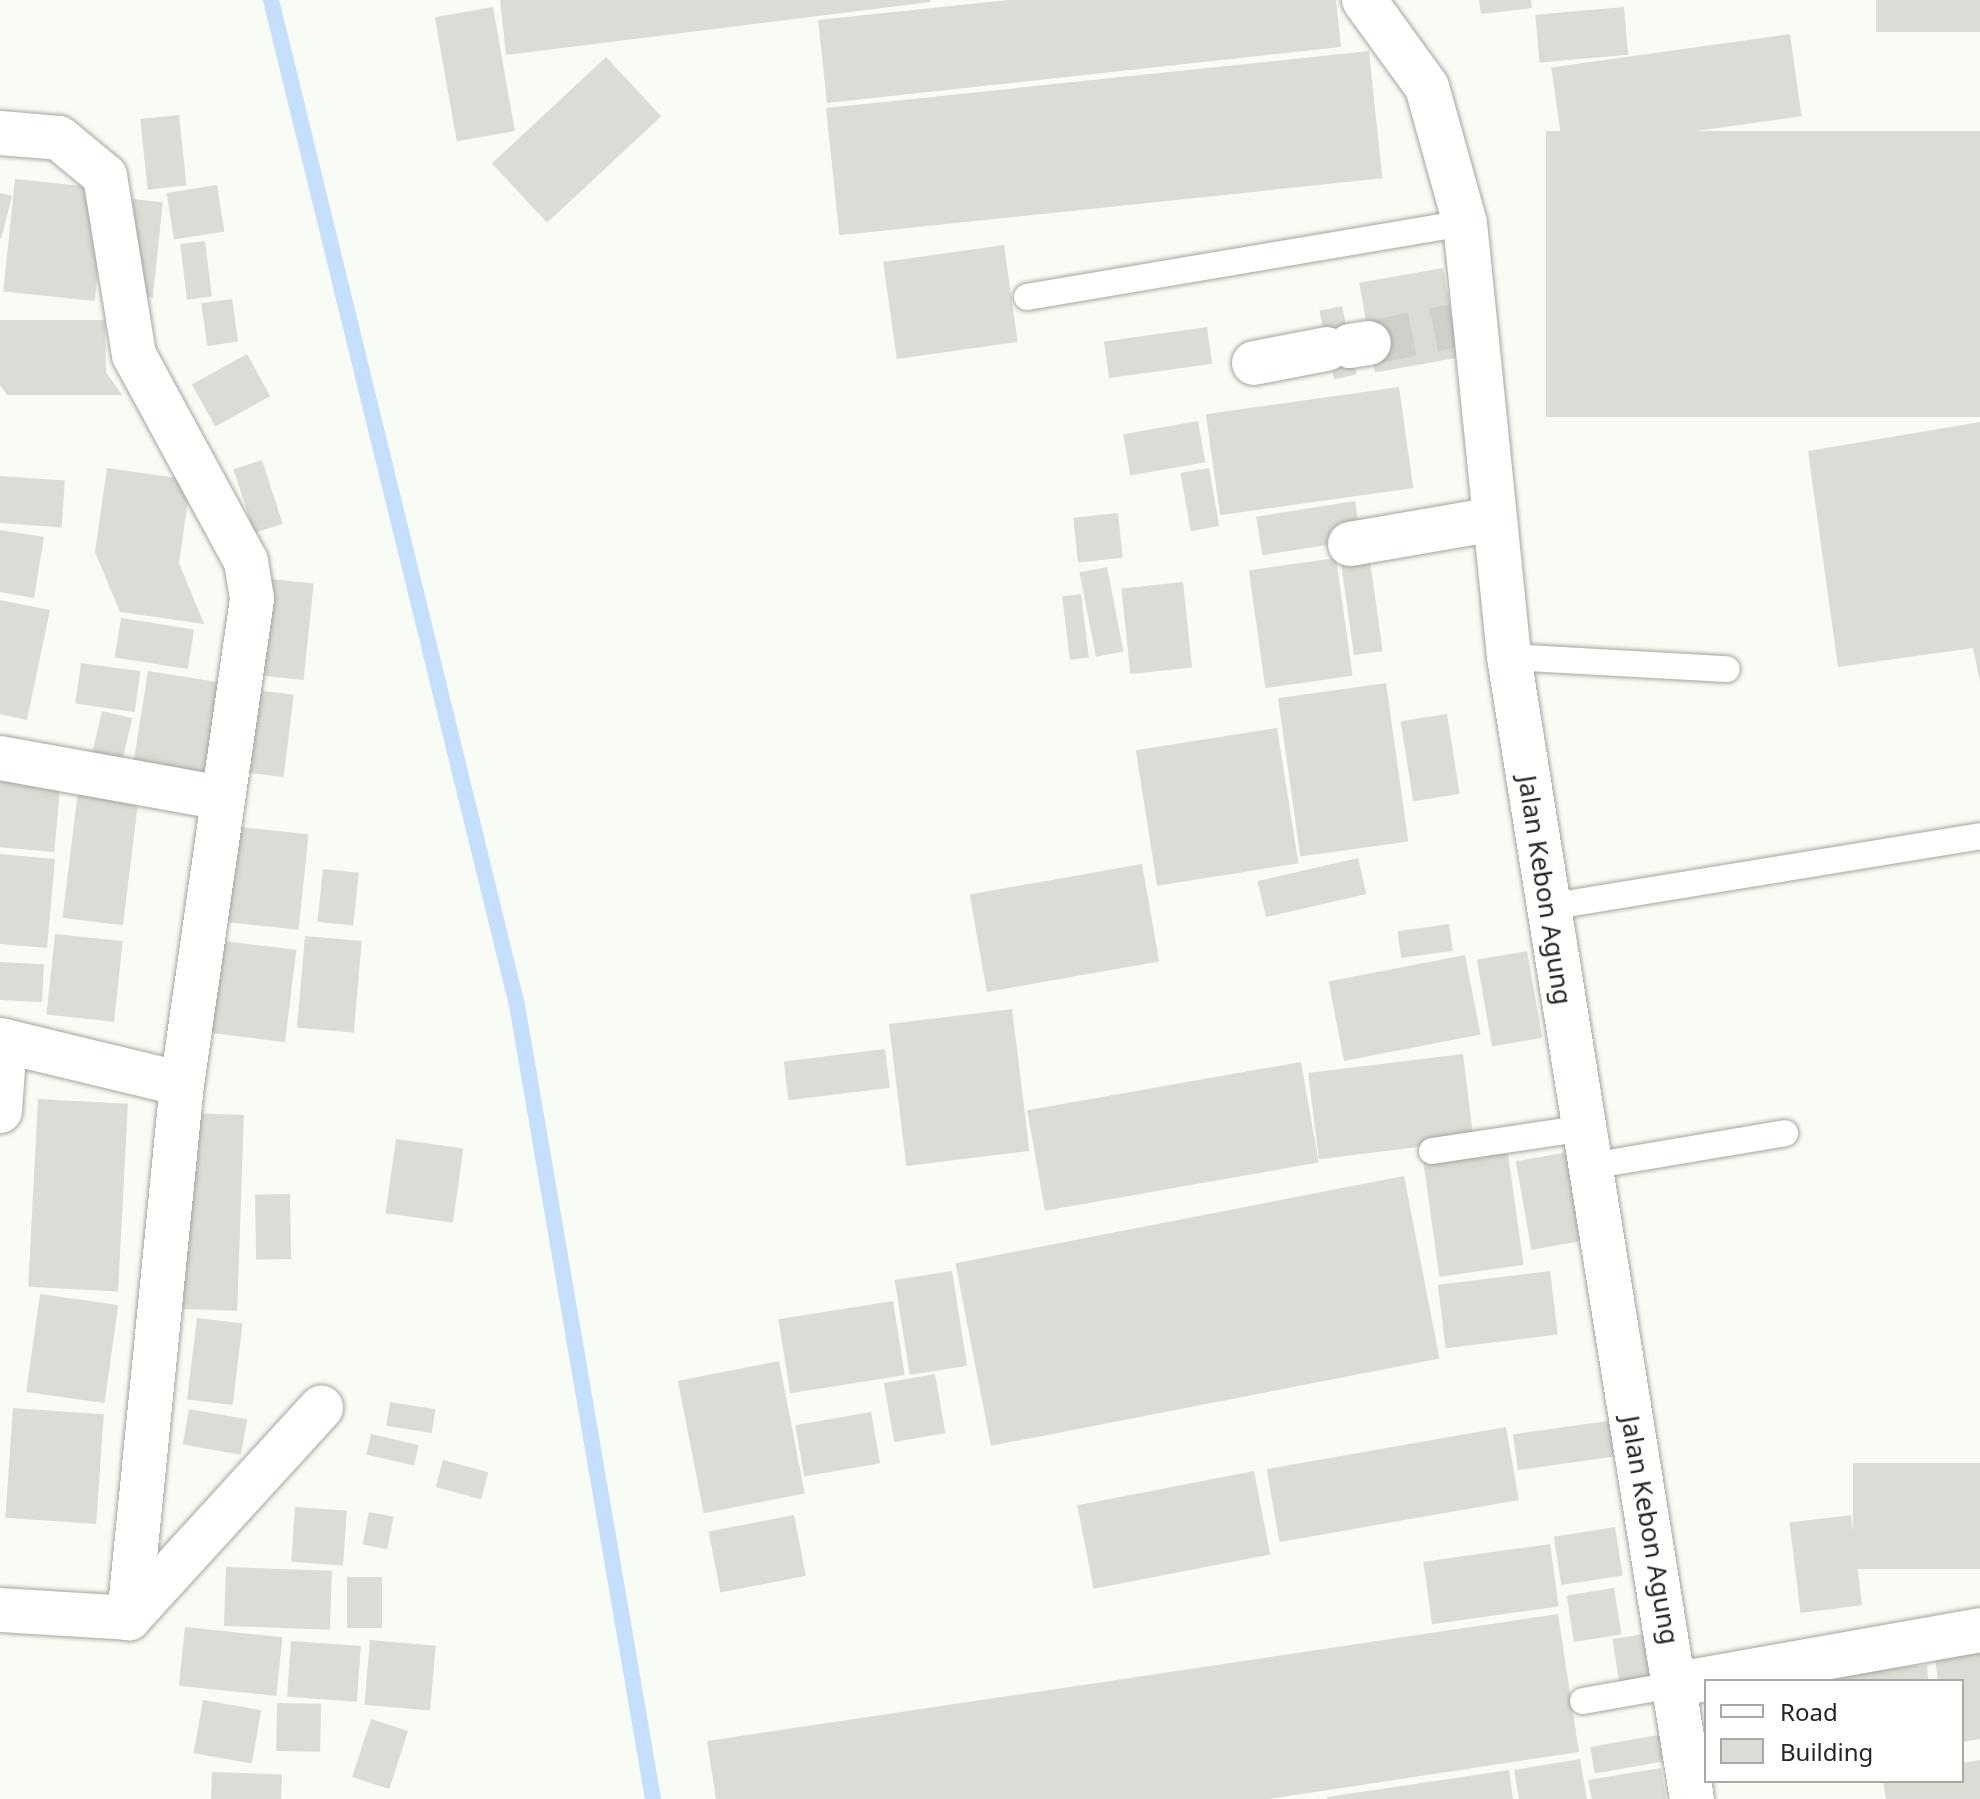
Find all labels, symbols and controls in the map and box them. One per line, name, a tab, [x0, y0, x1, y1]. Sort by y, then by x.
street label: Jalan Kebon Agung	[1511, 773, 1579, 1007]
street label: Jalan Kebon Agung	[1615, 1413, 1685, 1647]
legend	[1704, 1679, 1964, 1783]
text: Road	[1780, 1695, 1838, 1728]
text: Building	[1780, 1735, 1873, 1768]

